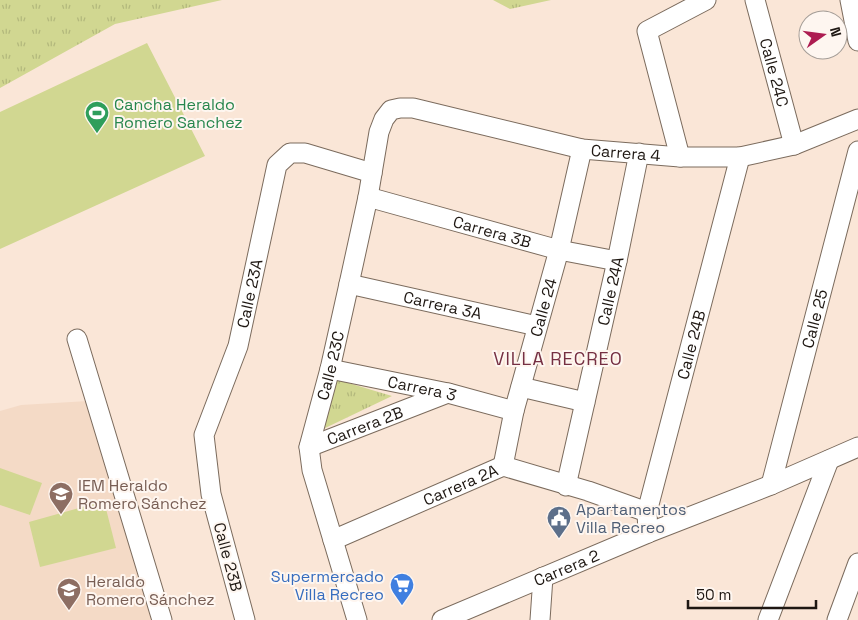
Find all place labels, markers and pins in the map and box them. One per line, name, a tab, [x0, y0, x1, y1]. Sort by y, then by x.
place label: Cancha Heraldo Romero Sanchez	[114, 94, 243, 133]
sports icon: Cancha Heraldo Romero Sanchez	[84, 100, 110, 134]
place label: IEM Heraldo Romero Sánchez	[78, 475, 207, 514]
school or university icon: IEM Heraldo Romero Sánchez	[48, 481, 74, 515]
place label: Apartamentos Villa Recreo	[576, 499, 686, 538]
public building icon: Apartamentos Villa Recreo	[546, 505, 572, 539]
place label: Supermercado Villa Recreo	[271, 566, 384, 605]
place label: Heraldo Romero Sánchez	[86, 571, 215, 610]
supermarket icon: Supermercado Villa Recreo	[389, 572, 415, 606]
school or university icon: Heraldo Romero Sánchez	[56, 577, 82, 611]

